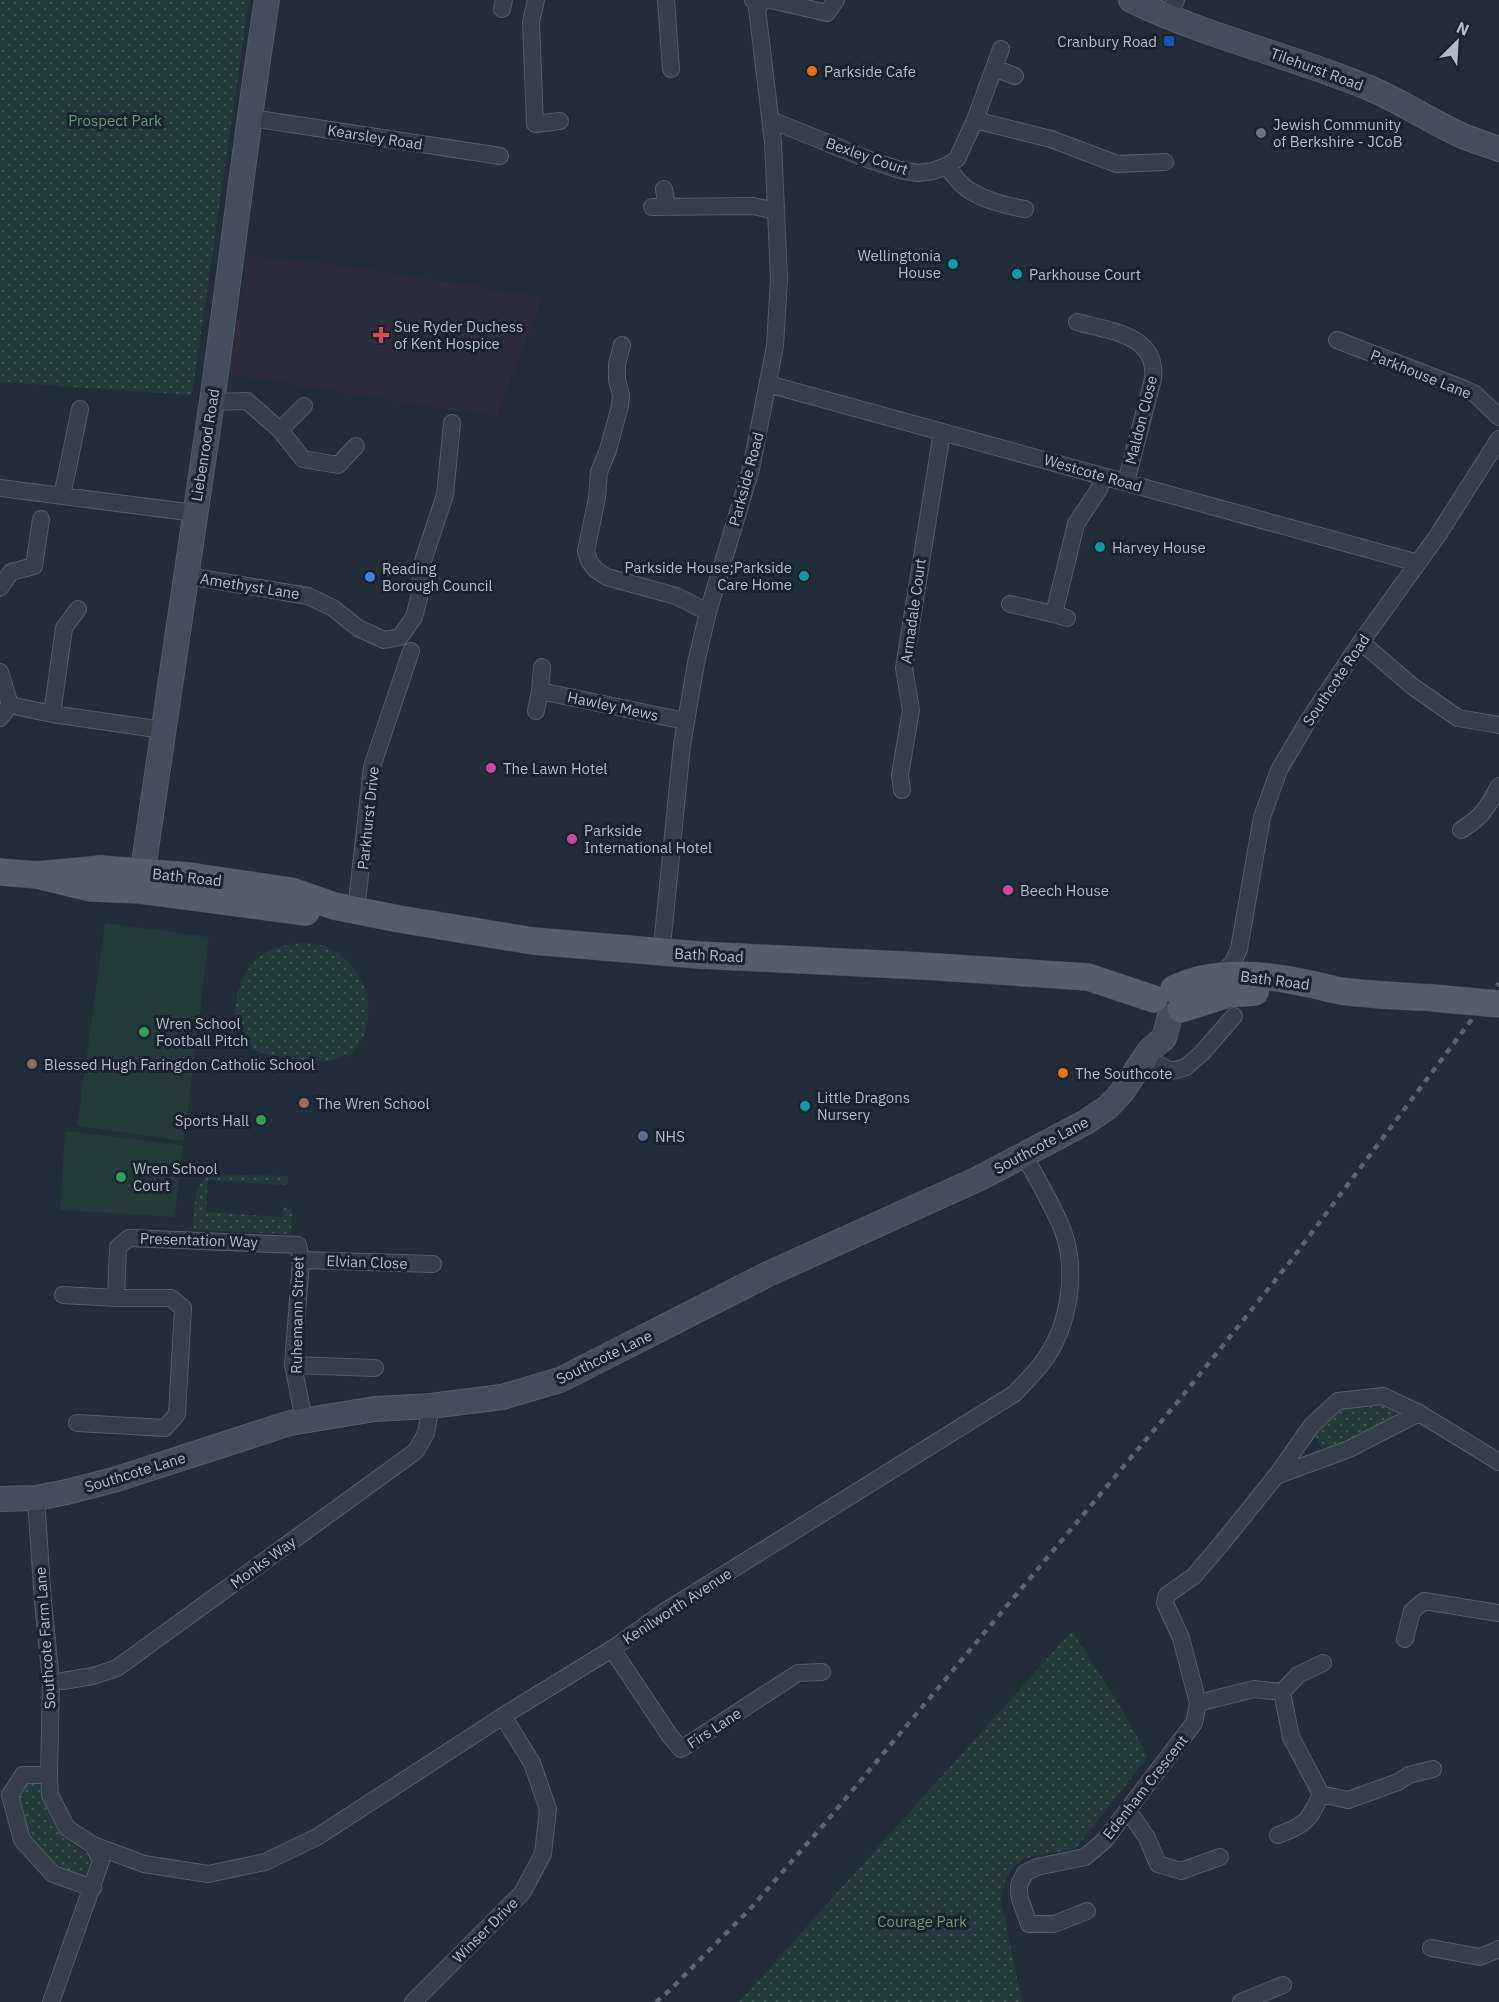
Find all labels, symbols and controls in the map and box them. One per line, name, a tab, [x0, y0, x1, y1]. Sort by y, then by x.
north arrow	[1427, 12, 1487, 72]
text: N	[1454, 17, 1472, 40]
place label: Cranbury Road	[1057, 32, 1157, 51]
marker: Cranbury Road	[1162, 34, 1176, 48]
street label: Tilehurst Road	[1268, 43, 1366, 95]
place label: Parkside Cafe	[824, 62, 916, 81]
marker: Parkside Cafe	[805, 64, 819, 78]
park label: Prospect Park	[68, 111, 162, 130]
place label: Jewish Community of Berkshire - JCoB	[1273, 115, 1402, 151]
street label: Kearsley Road	[326, 120, 424, 154]
marker: Jewish Community of Berkshire - JCoB	[1254, 126, 1268, 140]
street label: Bexley Court	[823, 133, 911, 179]
place label: Wellingtonia House	[857, 246, 941, 282]
marker: Wellingtonia House	[946, 257, 960, 271]
place label: Parkhouse Court	[1029, 265, 1141, 284]
marker: Parkhouse Court	[1010, 267, 1024, 281]
place label: Sue Ryder Duchess of Kent Hospice	[394, 317, 523, 353]
marker: Sue Ryder Duchess of Kent Hospice	[372, 326, 390, 344]
street label: Parkhouse Lane	[1368, 345, 1474, 403]
street label: Maldon Close	[1121, 374, 1161, 466]
street label: Liebenrood Road	[187, 387, 223, 503]
street label: Parkside Road	[724, 430, 768, 528]
street label: Westcote Road	[1042, 450, 1144, 496]
place label: Harvey House	[1112, 538, 1206, 557]
marker: Harvey House	[1093, 540, 1107, 554]
street label: Armadale Court	[896, 557, 930, 665]
place label: Parkside House;Parkside Care Home	[625, 558, 792, 594]
place label: Reading Borough Council	[382, 559, 493, 595]
street label: Amethyst Lane	[199, 569, 301, 603]
marker: Parkside House;Parkside Care Home	[797, 569, 811, 583]
marker: Reading Borough Council	[363, 570, 377, 584]
street label: Southcote Road	[1298, 630, 1374, 730]
street label: Hawley Mews	[566, 687, 660, 725]
place label: The Lawn Hotel	[503, 759, 607, 778]
marker: The Lawn Hotel	[484, 761, 498, 775]
street label: Parkhurst Drive	[353, 765, 383, 871]
place label: Parkside International Hotel	[584, 821, 712, 857]
marker: Parkside International Hotel	[565, 832, 579, 846]
street label: Bath Road	[151, 864, 223, 890]
place label: Beech House	[1020, 881, 1109, 900]
marker: Beech House	[1001, 883, 1015, 897]
street label: Bath Road	[674, 944, 744, 966]
street label: Bath Road	[1239, 966, 1311, 994]
place label: Wren School Football Pitch	[156, 1014, 249, 1050]
marker: Wren School Football Pitch	[137, 1025, 151, 1039]
place label: Blessed Hugh Faringdon Catholic School	[44, 1055, 315, 1074]
marker: Blessed Hugh Faringdon Catholic School	[25, 1057, 39, 1071]
place label: The Southcote	[1075, 1064, 1173, 1083]
marker: The Southcote	[1056, 1066, 1070, 1080]
place label: Little Dragons Nursery	[817, 1088, 910, 1124]
place label: The Wren School	[316, 1094, 429, 1113]
marker: The Wren School	[297, 1096, 311, 1110]
marker: Little Dragons Nursery	[798, 1099, 812, 1113]
place label: Sports Hall	[175, 1111, 249, 1130]
street label: Southcote Lane	[990, 1112, 1092, 1178]
marker: Sports Hall	[254, 1113, 268, 1127]
place label: NHS	[655, 1127, 685, 1146]
marker: NHS	[636, 1129, 650, 1143]
place label: Wren School Court	[133, 1159, 218, 1195]
marker: Wren School Court	[114, 1170, 128, 1184]
street label: Presentation Way	[140, 1228, 259, 1252]
street label: Elvian Close	[326, 1251, 408, 1273]
street label: Ruhemann Street	[286, 1256, 308, 1374]
street label: Southcote Lane	[553, 1326, 655, 1388]
street label: Southcote Lane	[82, 1448, 188, 1496]
street label: Monks Way	[227, 1532, 300, 1592]
street label: Kenilworth Avenue	[619, 1564, 735, 1648]
street label: Southcote Farm Lane	[31, 1566, 59, 1710]
street label: Firs Lane	[683, 1703, 745, 1753]
street label: Edenham Crescent	[1098, 1731, 1192, 1843]
street label: Winser Drive	[448, 1893, 522, 1967]
park label: Courage Park	[877, 1912, 967, 1931]

